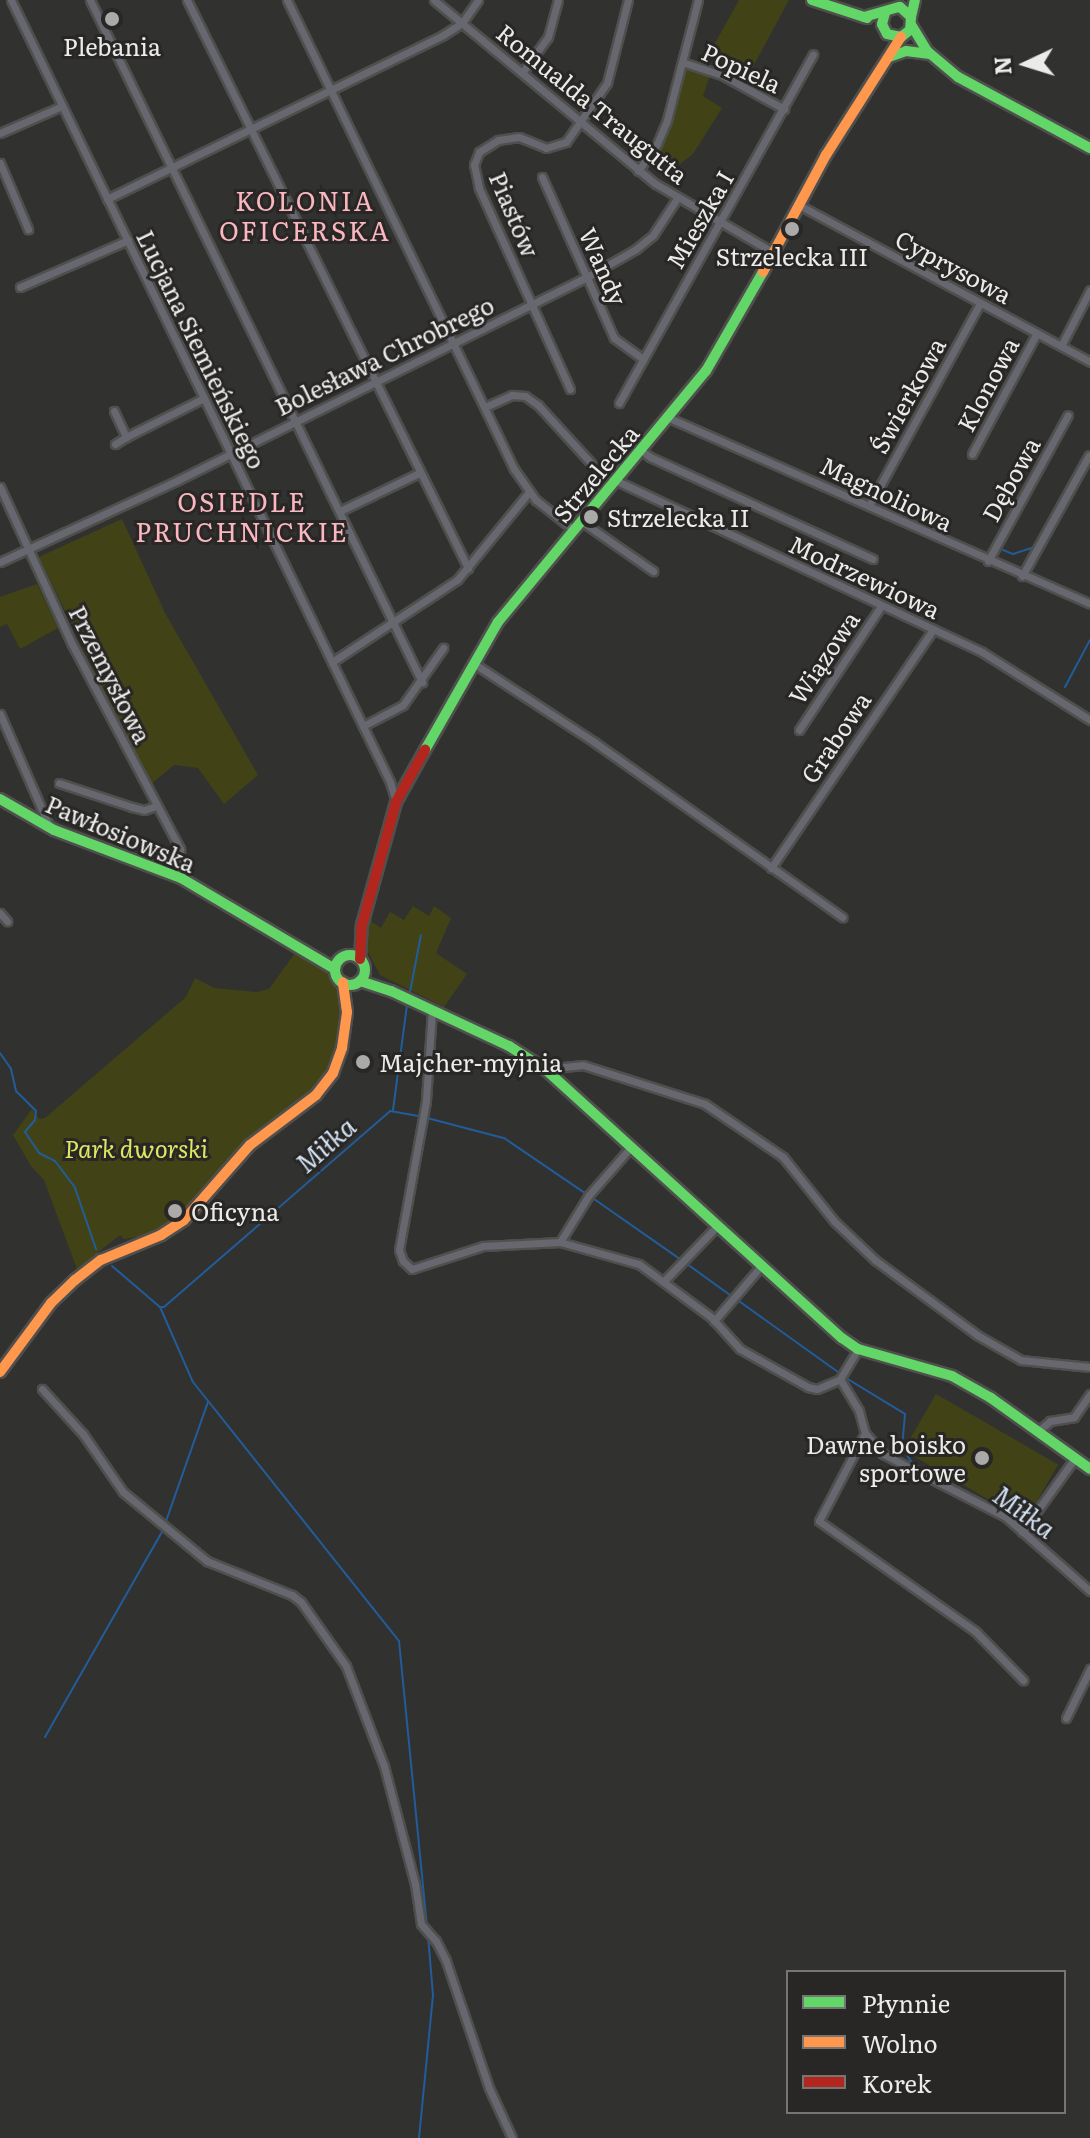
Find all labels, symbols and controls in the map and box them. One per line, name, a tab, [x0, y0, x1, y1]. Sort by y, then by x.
marker: Plebania	[103, 10, 121, 28]
street label: Romualda Traugutta	[492, 17, 694, 189]
north arrow	[986, 24, 1066, 104]
place label: Plebania	[63, 32, 161, 60]
street label: Popiela	[698, 36, 786, 98]
text: N	[984, 55, 1019, 76]
street label: Mieszka I	[659, 165, 739, 273]
street label: Piastów	[484, 167, 546, 261]
district label: KOLONIA OFICERSKA	[219, 184, 391, 246]
marker: Strzelecka III	[783, 220, 801, 238]
street label: Wandy	[574, 223, 634, 309]
street label: Cyprysowa	[891, 223, 1017, 309]
street label: Lucjana Siemieńskiego	[132, 225, 272, 473]
place label: Strzelecka III	[716, 242, 868, 270]
street label: Bolesława Chrobrego	[270, 289, 498, 421]
street label: Świerkowa	[864, 332, 950, 458]
street label: Klonowa	[950, 332, 1024, 436]
street label: Strzelecka	[546, 419, 644, 527]
street label: Dębowa	[975, 432, 1045, 526]
street label: Magnoliowa	[816, 450, 958, 536]
district label: OSIEDLE PRUCHNICKIE	[135, 485, 349, 546]
place label: Strzelecka II	[607, 503, 749, 531]
marker: Strzelecka II	[582, 508, 600, 526]
street label: Modrzewiowa	[785, 528, 945, 624]
street label: Przemysłowa	[64, 600, 158, 748]
street label: Wiązowa	[782, 605, 864, 709]
street label: Grabowa	[794, 686, 876, 788]
street label: Pawłosiowska	[42, 789, 200, 877]
place label: Majcher-myjnia	[379, 1048, 562, 1076]
marker: Majcher-myjnia	[354, 1053, 372, 1071]
water label: Miłka	[289, 1110, 361, 1178]
park label: Park dworski	[64, 1134, 208, 1162]
place label: Oficyna	[191, 1197, 279, 1225]
marker: Oficyna	[166, 1202, 184, 1220]
place label: Dawne boisko sportowe	[806, 1430, 966, 1486]
marker: Dawne boisko sportowe	[973, 1449, 991, 1467]
water label: Miłka	[988, 1478, 1062, 1544]
legend	[786, 1970, 1066, 2114]
text: Płynnie	[862, 1985, 950, 2020]
text: Wolno	[862, 2025, 937, 2060]
text: Korek	[862, 2065, 931, 2100]

